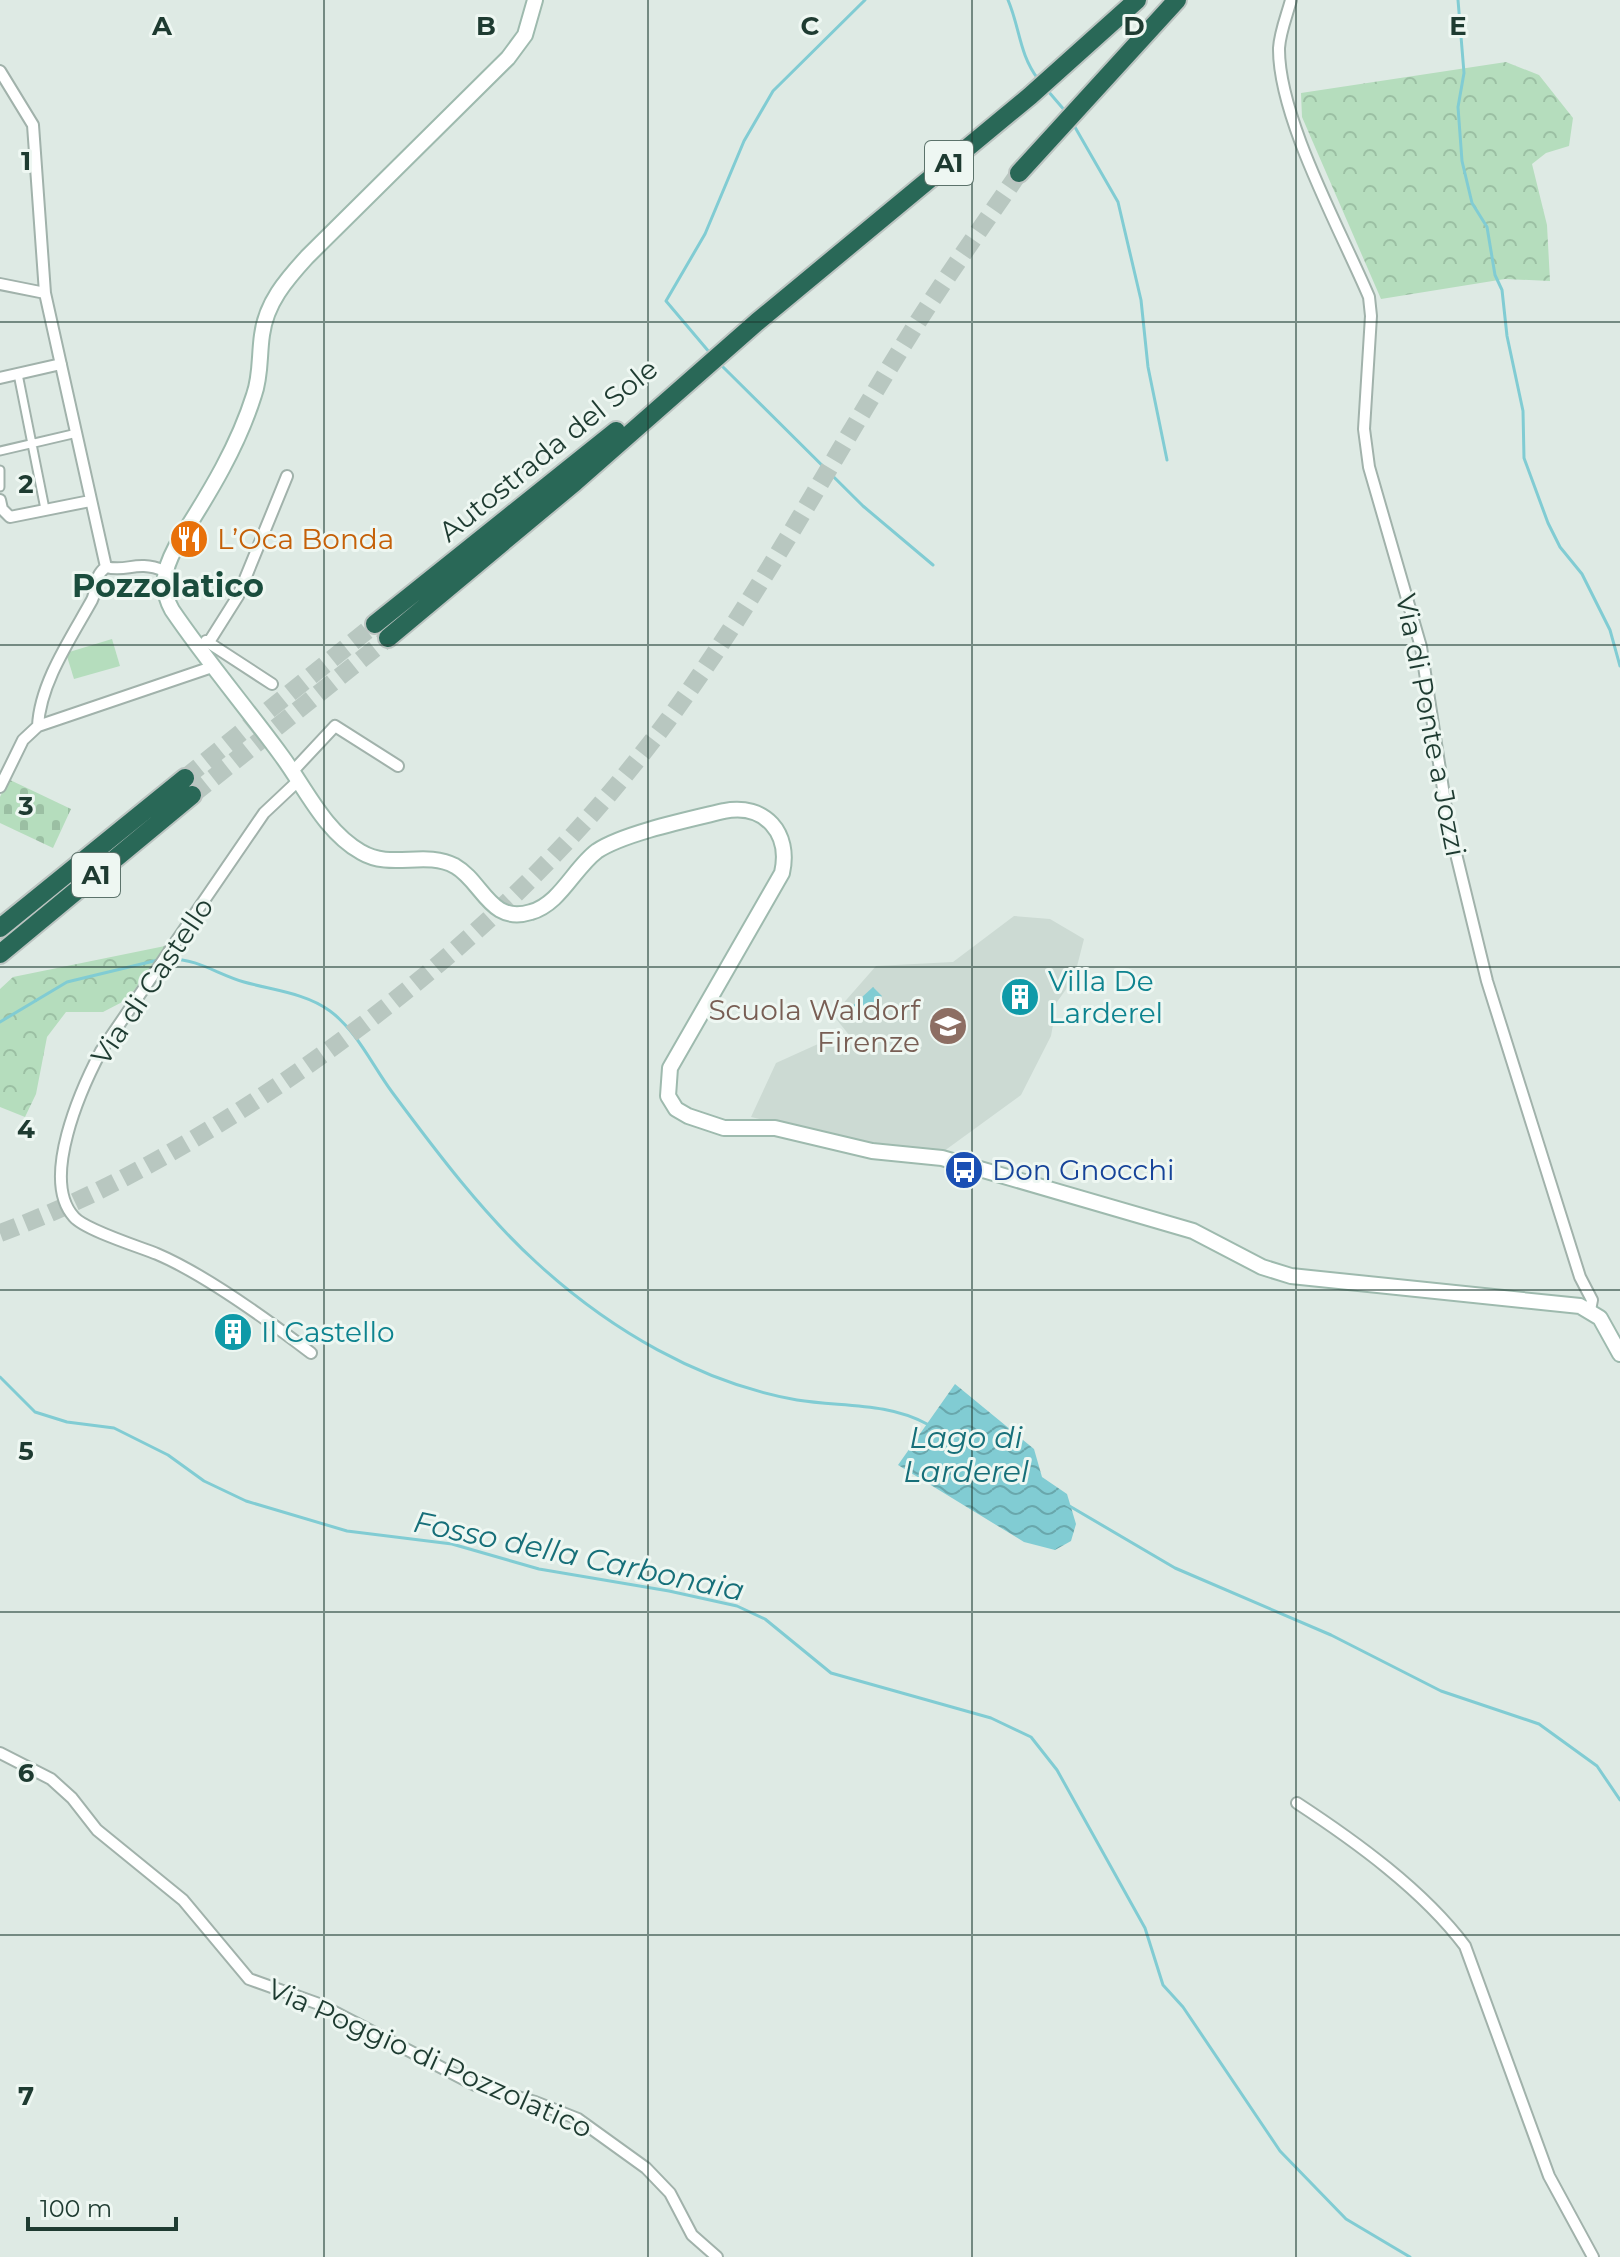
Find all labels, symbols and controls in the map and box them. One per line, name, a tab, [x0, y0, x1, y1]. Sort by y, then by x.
text: A	[151, 10, 173, 42]
text: B	[476, 10, 496, 42]
text: C	[801, 10, 820, 42]
text: D	[1123, 10, 1145, 42]
text: E	[1449, 10, 1467, 42]
road number: A1	[925, 141, 973, 185]
text: 1	[21, 145, 31, 177]
street label: Autostrada del Sole	[432, 351, 664, 549]
text: 2	[18, 468, 34, 500]
restaurant icon: L’Oca Bonda	[168, 518, 210, 560]
place label: L’Oca Bonda	[217, 522, 394, 556]
district label: Pozzolatico	[72, 566, 264, 605]
street label: Via di Ponte a Jozzi	[1389, 591, 1473, 859]
text: 3	[17, 790, 34, 822]
road number: A1	[72, 853, 120, 897]
street label: Via di Castello	[84, 891, 220, 1071]
place label: Villa De Larderel	[1048, 964, 1163, 1030]
building icon: Villa De Larderel	[999, 976, 1041, 1018]
place label: Scuola Waldorf Firenze	[708, 993, 922, 1059]
school or university icon: Scuola Waldorf Firenze	[927, 1005, 969, 1047]
text: 4	[17, 1113, 35, 1145]
bus stop icon: Don Gnocchi	[943, 1149, 985, 1191]
place label: Don Gnocchi	[992, 1153, 1175, 1187]
building icon: Il Castello	[212, 1311, 254, 1353]
place label: Il Castello	[261, 1315, 395, 1349]
water label: Lago di Larderel	[903, 1419, 1029, 1490]
text: 5	[18, 1435, 34, 1467]
water label: Fosso della Carbonaia	[410, 1503, 748, 1609]
text: 6	[18, 1757, 35, 1789]
street label: Via Poggio di Pozzolatico	[263, 1971, 597, 2145]
text: 7	[18, 2080, 34, 2112]
scale bar	[28, 2181, 176, 2231]
text: 100 m	[40, 2194, 112, 2223]

